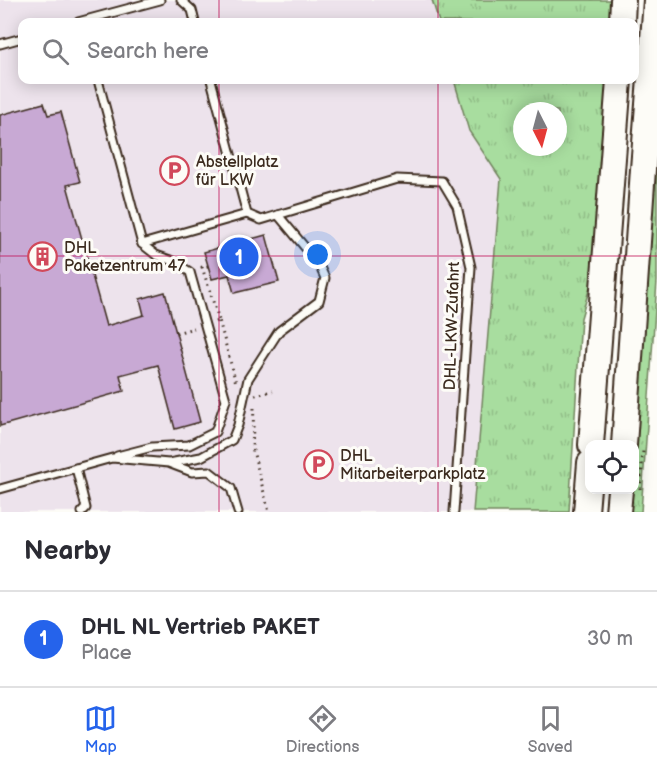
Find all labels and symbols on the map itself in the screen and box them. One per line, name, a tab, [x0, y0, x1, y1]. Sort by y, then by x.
north arrow	[513, 102, 567, 156]
place label: Abstellplatz für LKW	[196, 153, 278, 190]
parking icon: Abstellplatz für LKW	[159, 154, 191, 186]
pin: 1	[220, 234, 258, 280]
place label: DHL Paketzentrum 47	[64, 239, 185, 276]
building icon: DHL Paketzentrum 47	[27, 240, 59, 272]
your location	[303, 240, 332, 269]
street label: DHL-LKW-Zufahrt	[441, 261, 464, 391]
place label: DHL Mitarbeiterparkplatz	[340, 447, 485, 484]
parking icon: DHL Mitarbeiterparkplatz	[303, 448, 335, 480]

